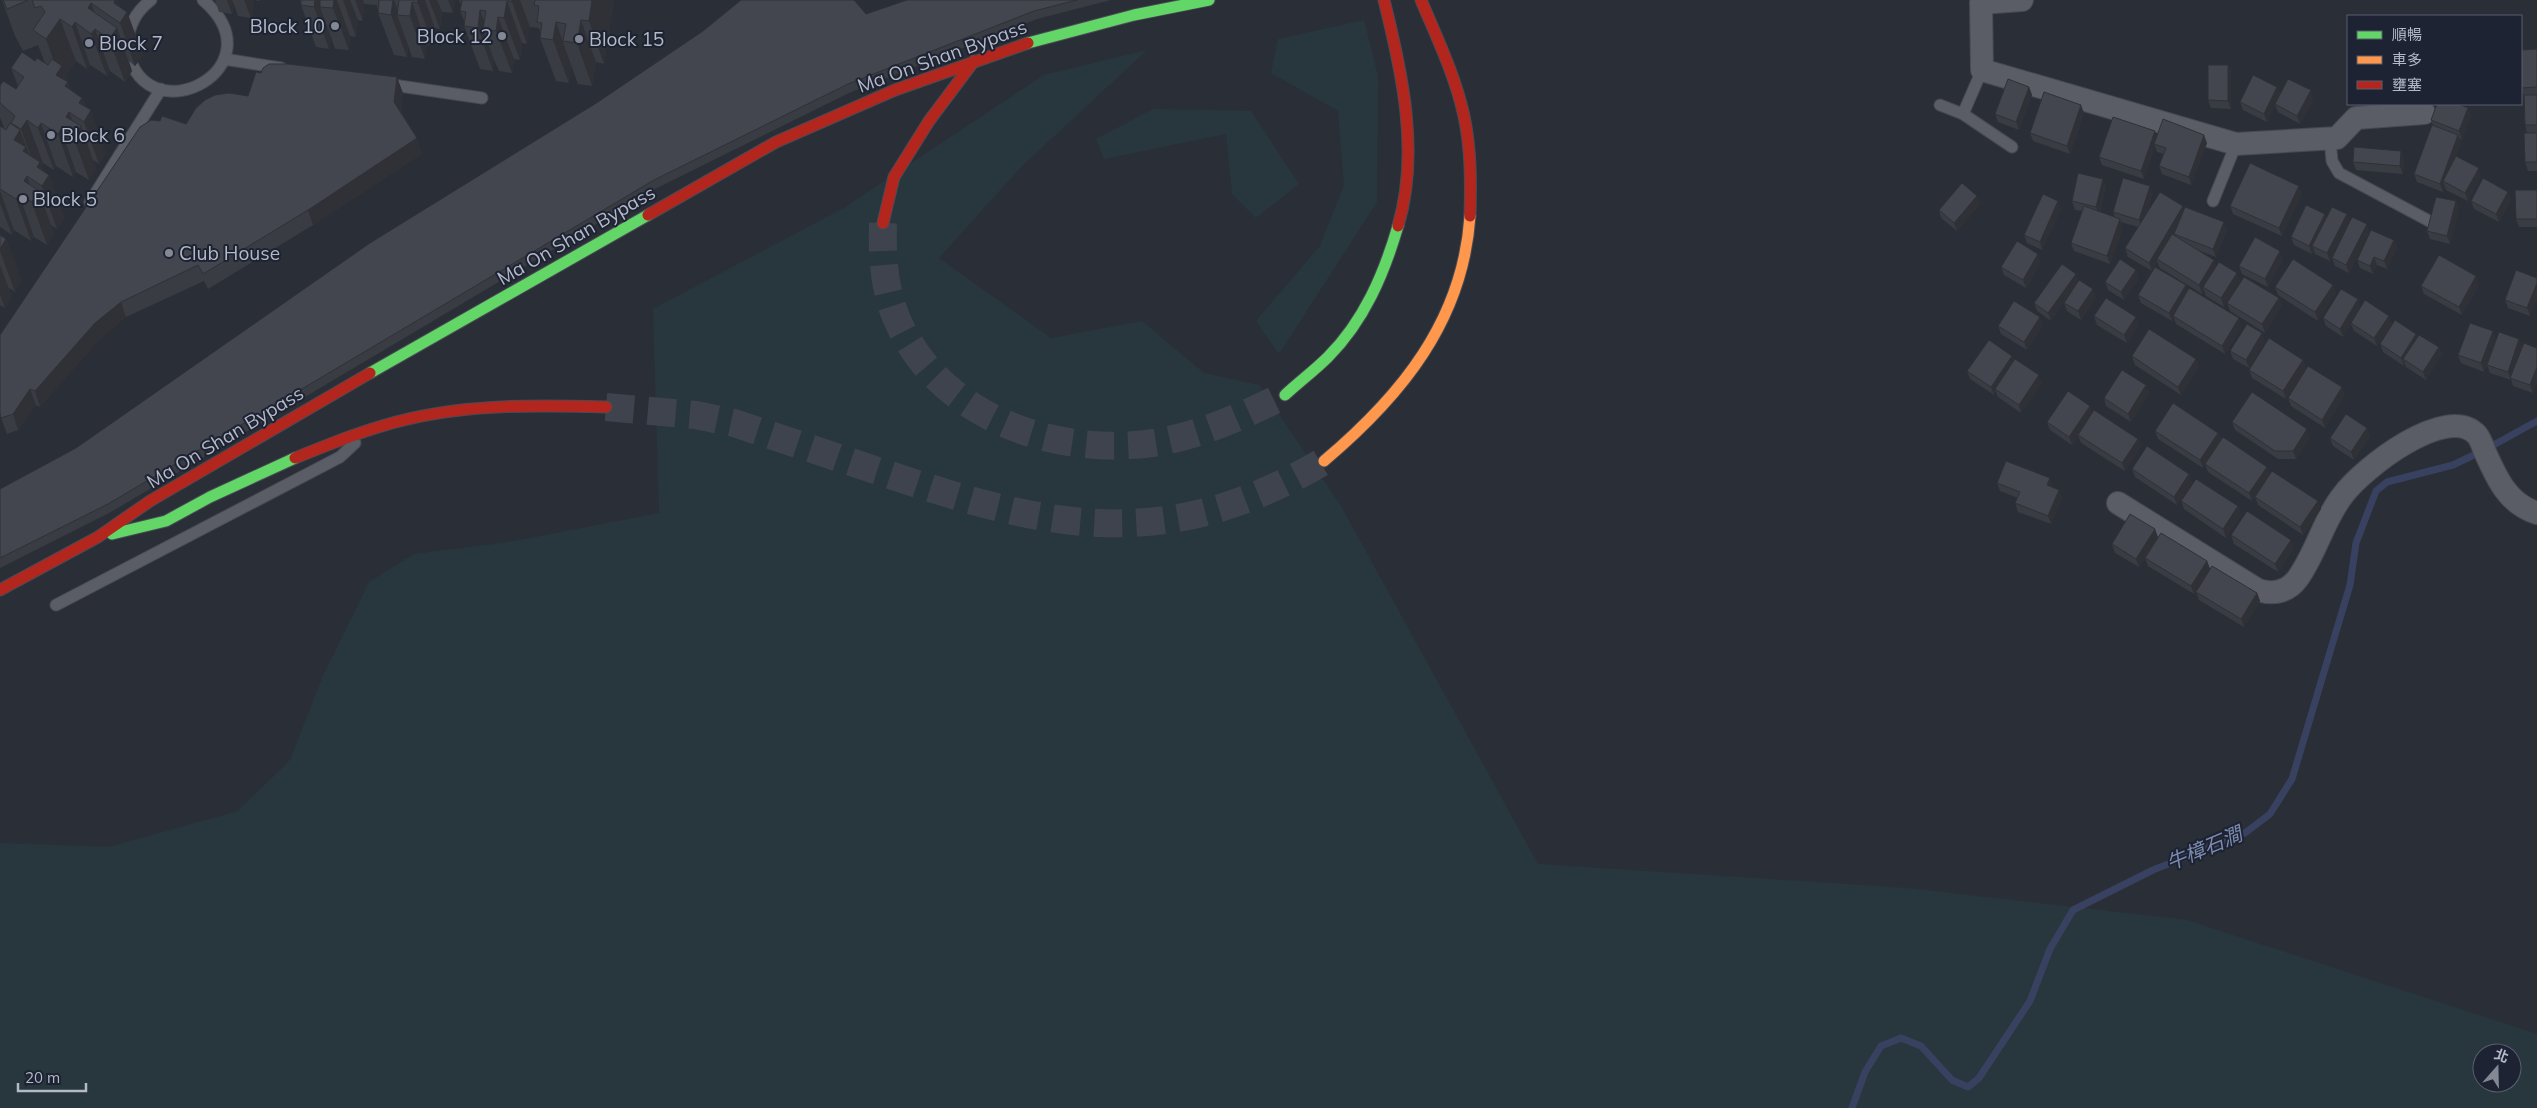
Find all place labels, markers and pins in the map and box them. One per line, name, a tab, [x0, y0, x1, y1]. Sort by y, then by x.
place label: Block 10	[250, 14, 325, 38]
marker: Block 10	[329, 20, 341, 32]
place label: Block 12	[417, 24, 492, 48]
place label: Block 15	[589, 27, 664, 51]
marker: Block 12	[496, 30, 508, 42]
place label: Block 7	[99, 31, 163, 55]
marker: Block 15	[573, 33, 585, 45]
marker: Block 7	[83, 37, 95, 49]
place label: Block 6	[61, 123, 125, 147]
marker: Block 6	[45, 129, 57, 141]
place label: Block 5	[33, 187, 97, 211]
marker: Block 5	[17, 193, 29, 205]
place label: Club House	[179, 241, 280, 265]
marker: Club House	[163, 247, 175, 259]

